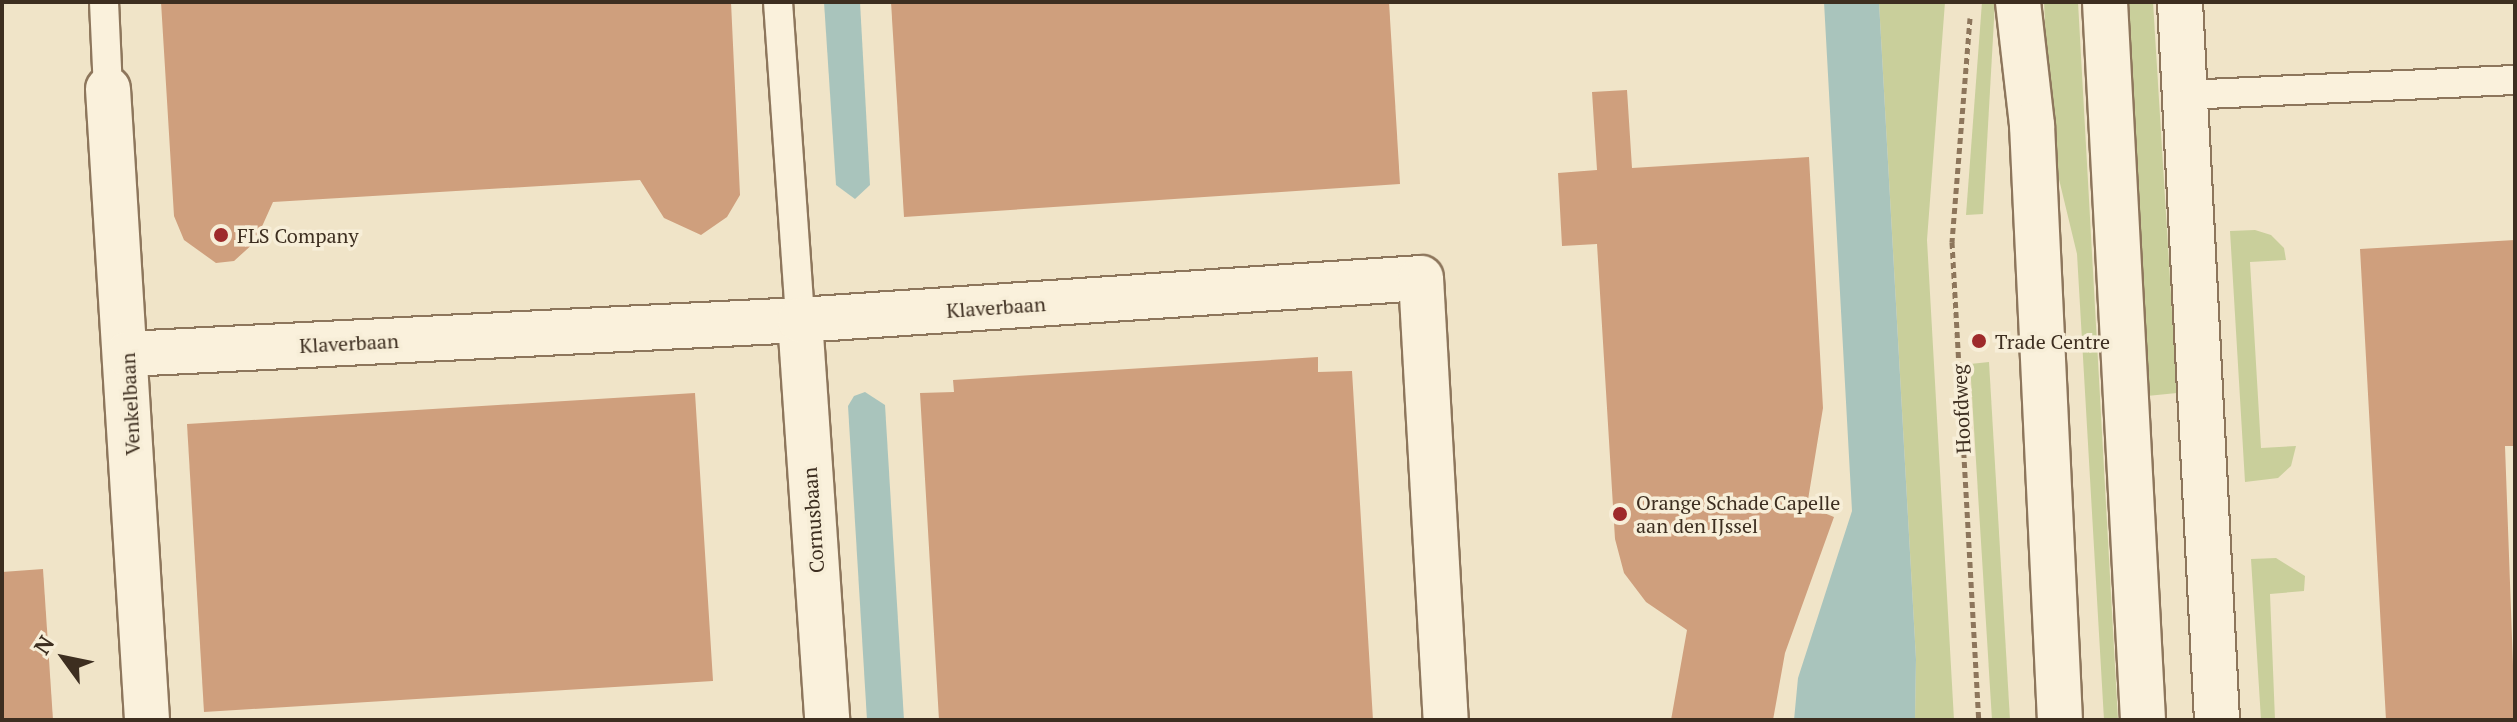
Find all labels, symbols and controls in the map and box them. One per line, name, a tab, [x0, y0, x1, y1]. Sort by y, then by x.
place label: FLS Company	[237, 223, 359, 247]
marker: FLS Company	[212, 226, 230, 244]
street label: Klaverbaan	[946, 292, 1046, 322]
street label: Klaverbaan	[299, 328, 399, 358]
place label: Trade Centre	[1995, 329, 2110, 353]
marker: Trade Centre	[1970, 332, 1988, 350]
street label: Venkelbaan	[115, 352, 145, 456]
street label: Hoofdweg	[1947, 364, 1975, 454]
street label: Cornusbaan	[797, 466, 829, 574]
place label: Orange Schade Capelle aan den IJssel	[1636, 490, 1840, 537]
marker: Orange Schade Capelle aan den IJssel	[1611, 505, 1629, 523]
north arrow	[24, 618, 104, 698]
text: N	[27, 630, 60, 660]

